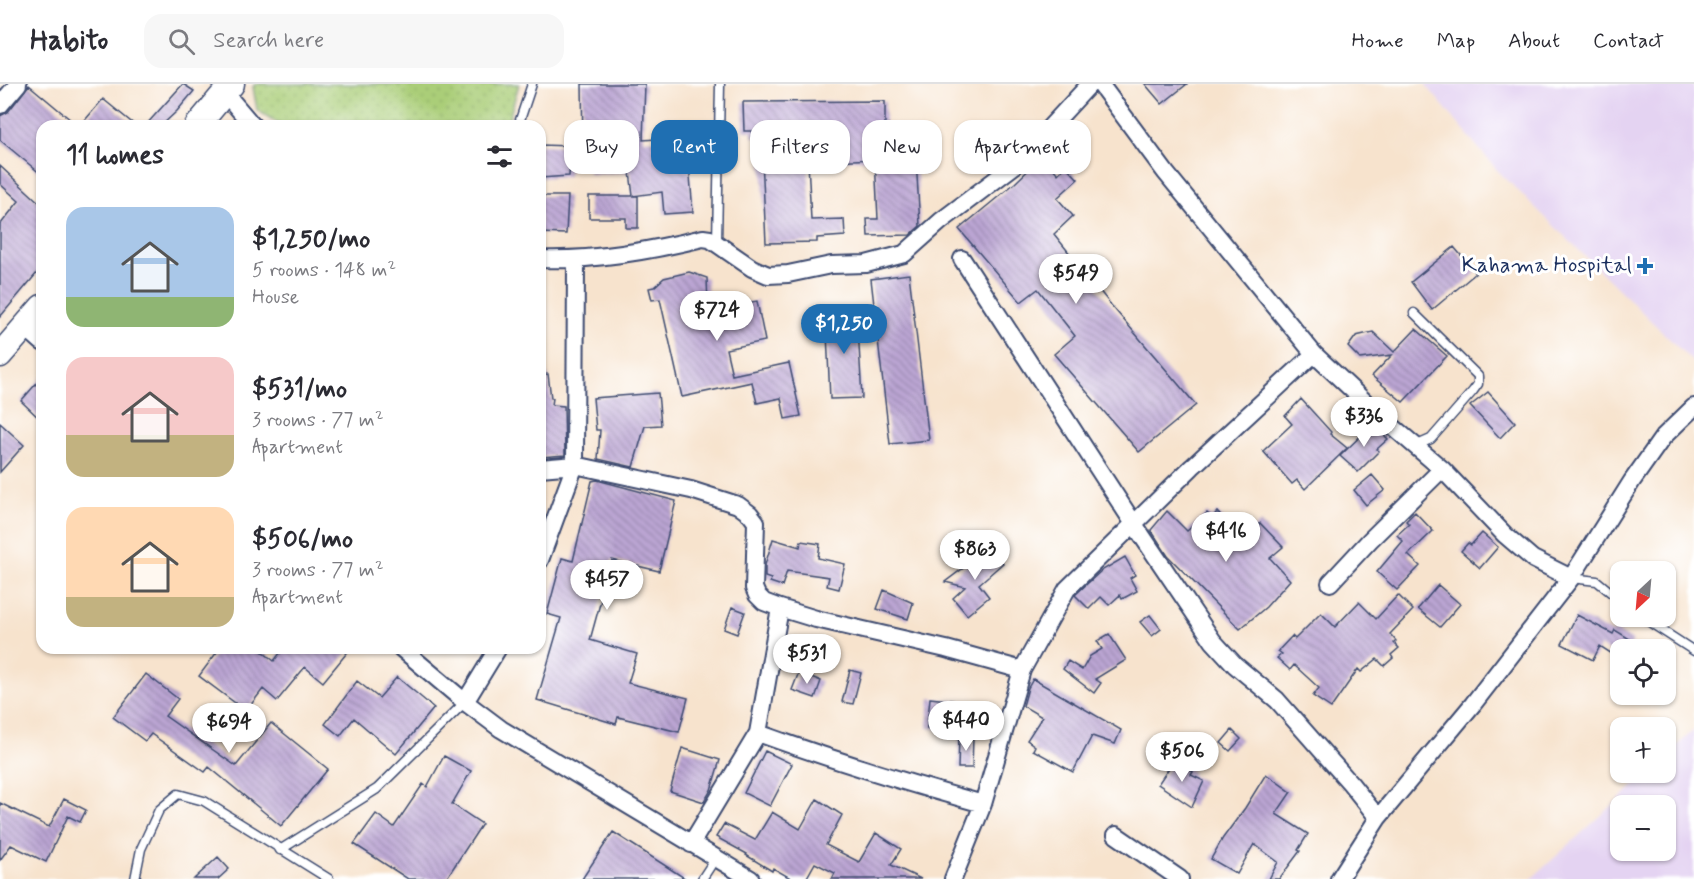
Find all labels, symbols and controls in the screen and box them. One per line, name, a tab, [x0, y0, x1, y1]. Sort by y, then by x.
search box	[144, 14, 564, 68]
text: Habito	[30, 23, 108, 60]
icon: search	[165, 25, 198, 58]
text: Search here	[213, 27, 324, 55]
text: Home	[1352, 27, 1404, 55]
text: Map	[1437, 27, 1475, 55]
text: About	[1508, 27, 1560, 55]
text: Contact	[1593, 27, 1664, 55]
chip: Buy	[564, 120, 639, 174]
chip: Rent	[651, 120, 738, 174]
chip: Filters	[750, 120, 850, 174]
chip: New	[862, 120, 942, 174]
chip: Apartment	[954, 120, 1091, 174]
text: 11 homes	[66, 139, 164, 173]
icon: filters	[483, 140, 516, 173]
text: $1,250/mo	[252, 223, 370, 257]
icon: home	[114, 231, 186, 303]
place label: Kahama Hospital	[1461, 252, 1632, 280]
pin: $549	[1040, 254, 1112, 305]
text: 5 rooms · 148 m²	[252, 257, 396, 284]
marker: Kahama Hospital	[1636, 257, 1654, 275]
text: $549	[1053, 260, 1099, 287]
text: House	[252, 284, 299, 311]
pin: $724	[681, 291, 753, 342]
text: $724	[694, 297, 740, 324]
pin: $1,250	[795, 304, 893, 355]
text: $1,250	[815, 310, 873, 337]
text: $531/mo	[252, 373, 347, 407]
icon: home	[114, 381, 186, 453]
pin: $336	[1328, 397, 1400, 448]
text: $336	[1345, 403, 1383, 430]
text: 3 rooms · 77 m²	[252, 407, 384, 434]
text: Apartment	[252, 434, 343, 461]
pin: $416	[1190, 512, 1262, 563]
text: $416	[1205, 518, 1247, 545]
text: $506/mo	[252, 523, 353, 557]
pin: $863	[939, 530, 1011, 581]
icon: home	[114, 531, 186, 603]
text: $863	[954, 536, 996, 563]
text: 3 rooms · 77 m²	[252, 557, 384, 584]
pin: $457	[571, 560, 643, 611]
north arrow	[1610, 561, 1676, 627]
map controls	[1610, 561, 1676, 861]
text: $457	[584, 566, 630, 593]
text: Apartment	[252, 584, 343, 611]
pin: $531	[771, 634, 843, 685]
button: locate	[1610, 639, 1676, 705]
text: $531	[787, 640, 827, 667]
pin: $440	[930, 701, 1002, 752]
pin: $694	[193, 703, 265, 754]
text: $440	[942, 707, 990, 734]
text: $694	[206, 709, 252, 736]
button: +	[1610, 717, 1676, 783]
pin: $506	[1146, 732, 1218, 783]
text: $506	[1160, 738, 1204, 765]
button: −	[1610, 795, 1676, 861]

